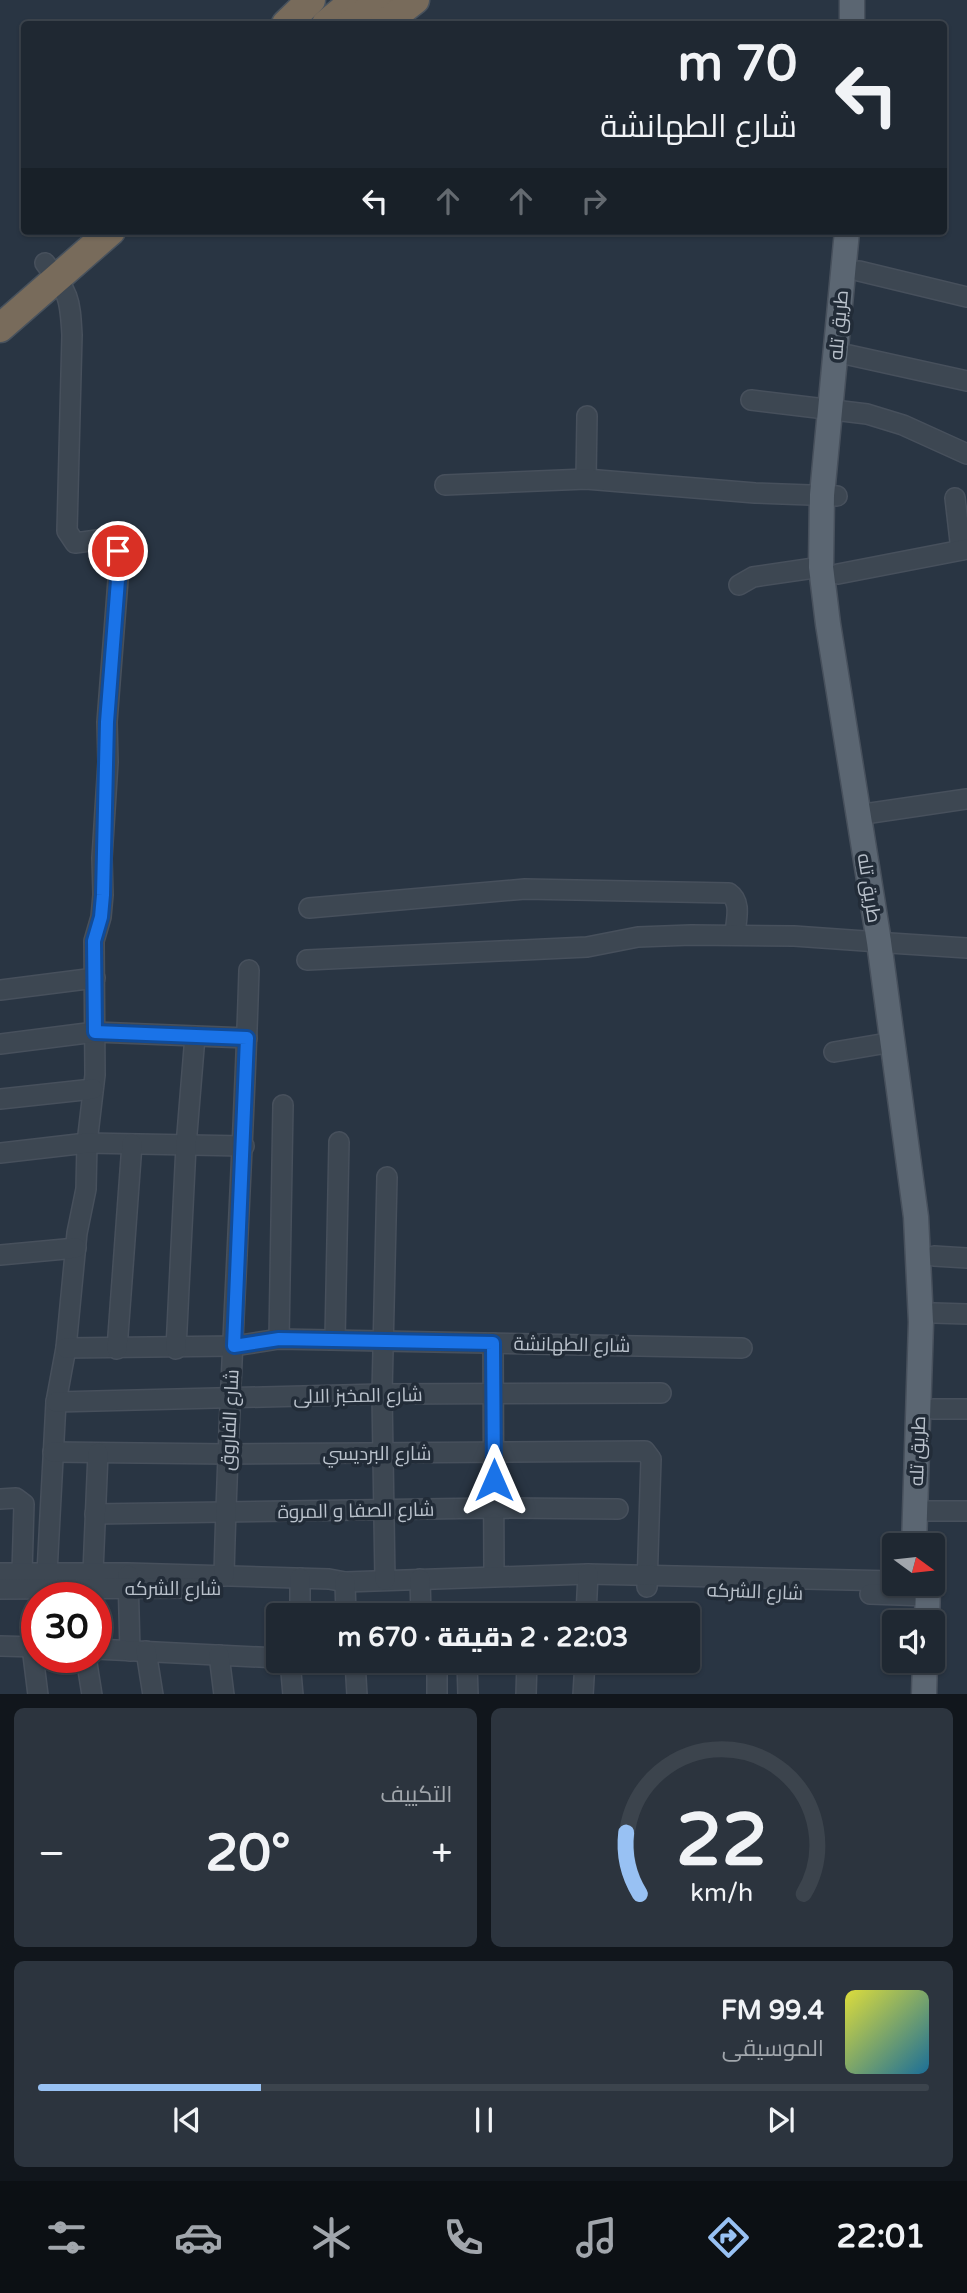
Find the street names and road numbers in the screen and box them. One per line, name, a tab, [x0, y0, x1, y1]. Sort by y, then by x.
street label: طريق تله	[825, 289, 854, 361]
street label: طريق تله	[852, 852, 885, 925]
street label: شارع الطهانشة	[513, 1333, 631, 1359]
street label: شارع الفاروق	[216, 1369, 246, 1471]
street label: شارع المخبز الالى	[293, 1384, 423, 1410]
street label: طريق تله	[906, 1416, 931, 1487]
street label: شارع البرديسي	[323, 1443, 431, 1468]
street label: شارع الصفا و المروة	[278, 1499, 435, 1525]
street label: شارع الشركه	[125, 1578, 221, 1602]
street label: شارع الشركه	[706, 1579, 804, 1607]

